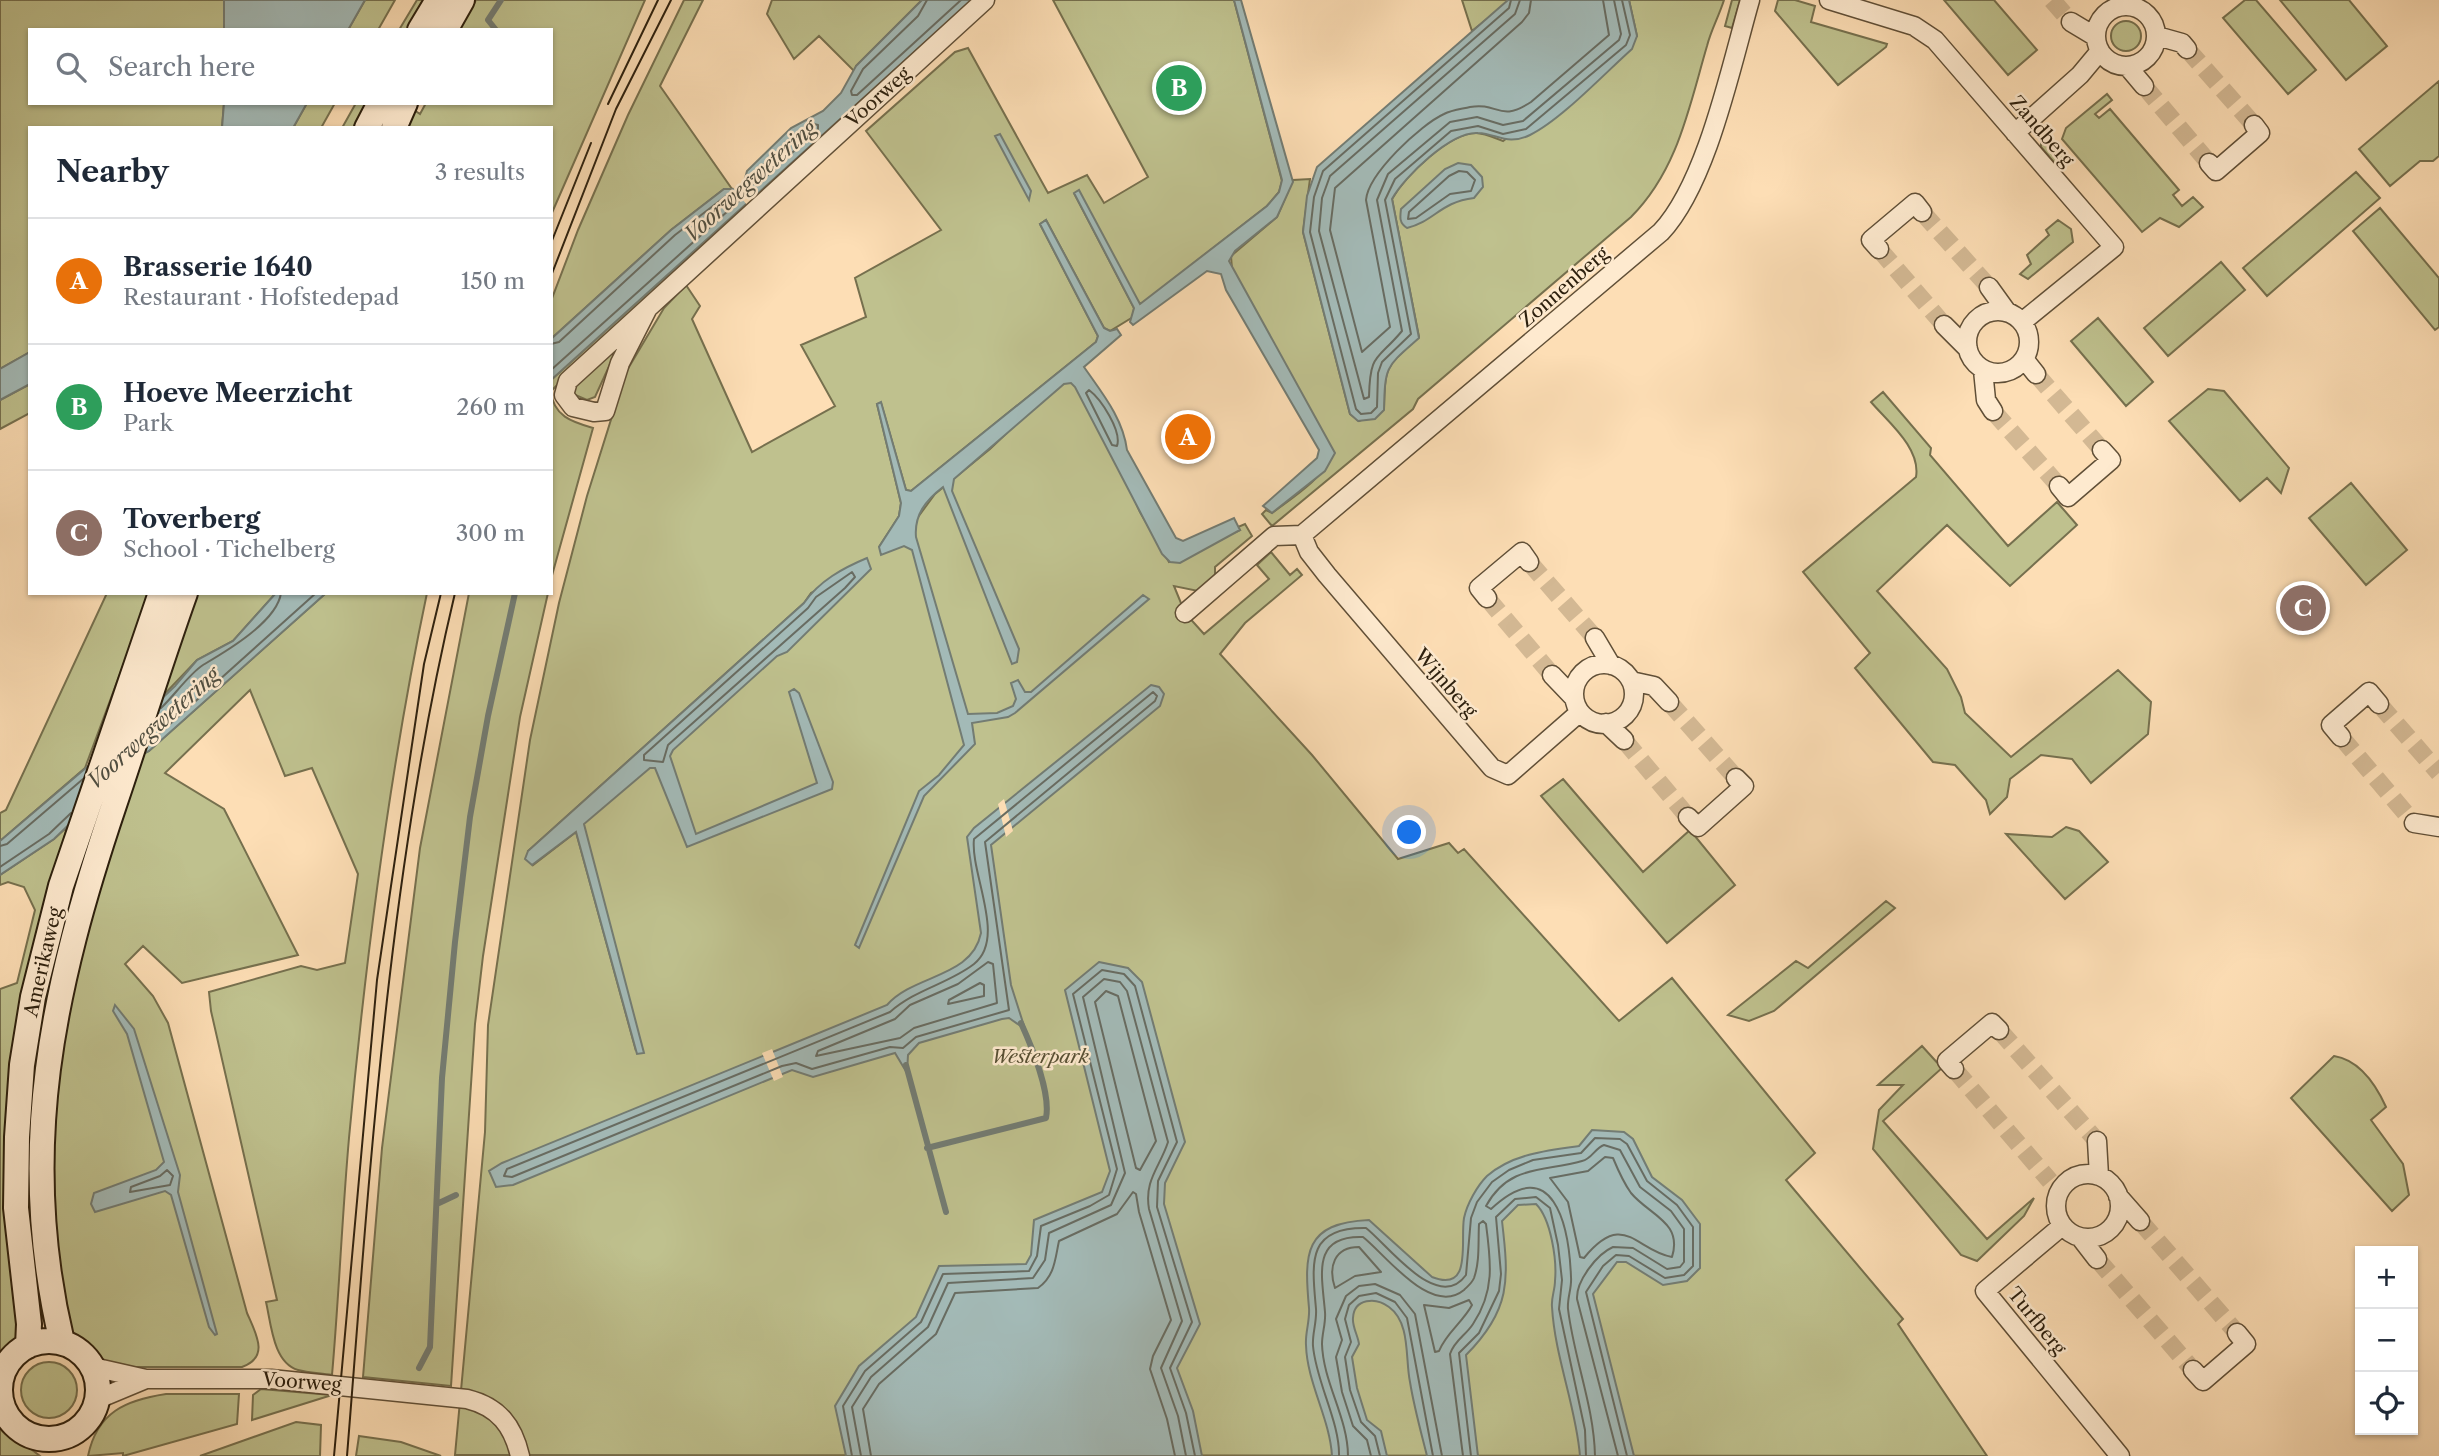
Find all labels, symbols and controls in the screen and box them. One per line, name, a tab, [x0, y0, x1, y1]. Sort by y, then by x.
search box	[28, 28, 553, 105]
icon: search	[52, 48, 90, 86]
text: Search here	[108, 51, 255, 83]
street label: Voorweg	[840, 61, 916, 133]
pin: B	[1156, 62, 1202, 114]
street label: Zandberg	[2005, 91, 2080, 172]
water label: Voorwegwetering	[679, 113, 823, 247]
text: Nearby	[56, 153, 169, 190]
text: 3 results	[435, 158, 525, 186]
street label: Zonnenberg	[1515, 241, 1614, 332]
text: Brasserie 1640	[123, 251, 313, 283]
text: A	[70, 267, 88, 295]
text: 150 m	[461, 267, 525, 295]
text: Restaurant · Hofstedepad	[123, 283, 399, 311]
text: Hoeve Meerzicht	[123, 377, 352, 409]
text: B	[70, 393, 88, 421]
text: 260 m	[456, 393, 525, 421]
text: Park	[123, 409, 173, 437]
pin: A	[1165, 411, 1211, 463]
text: Toverberg	[123, 503, 260, 535]
text: C	[70, 519, 88, 547]
text: 300 m	[456, 519, 525, 547]
text: School · Tichelberg	[123, 535, 335, 563]
pin: C	[2280, 582, 2326, 634]
street label: Wijnberg	[1409, 643, 1483, 723]
water label: Voorwegwetering	[82, 660, 226, 794]
your location	[1392, 815, 1426, 849]
street label: Amerikaweg	[19, 904, 67, 1020]
park label: Westerpark	[991, 1045, 1089, 1068]
map controls	[2355, 1246, 2418, 1435]
button: +	[2355, 1246, 2418, 1309]
street label: Turfberg	[2003, 1283, 2072, 1360]
button: −	[2355, 1309, 2418, 1372]
street label: Voorweg	[261, 1368, 343, 1396]
button: locate	[2355, 1372, 2418, 1435]

